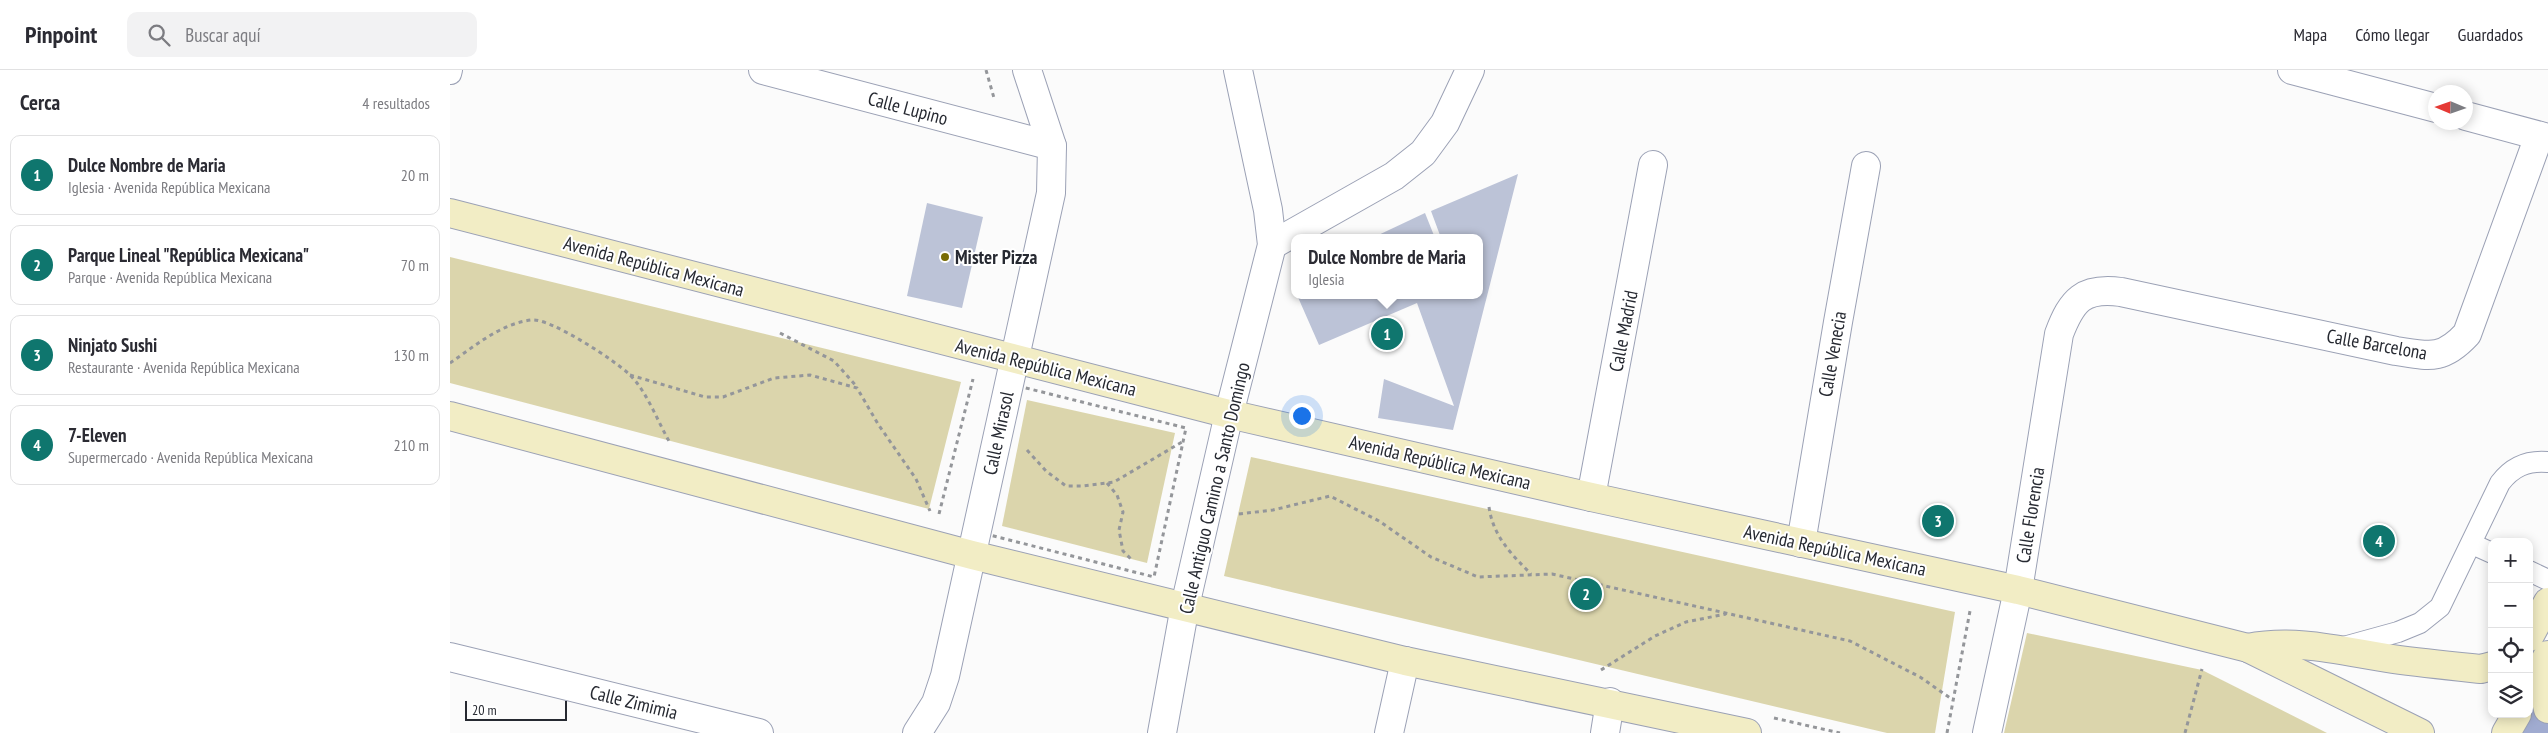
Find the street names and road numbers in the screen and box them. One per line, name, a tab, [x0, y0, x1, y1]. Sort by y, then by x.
street label: Calle Lupino	[865, 86, 951, 130]
street label: Avenida República Mexicana	[561, 230, 747, 302]
street label: Calle Madrid	[1603, 288, 1643, 374]
street label: Calle Venecia	[1813, 309, 1851, 399]
street label: Calle Barcelona	[2325, 323, 2429, 365]
street label: Avenida República Mexicana	[953, 333, 1139, 401]
street label: Calle Antiguo Camino a Santo Domingo	[1173, 360, 1255, 616]
street label: Calle Mirasol	[977, 388, 1019, 477]
street label: Avenida República Mexicana	[1347, 429, 1533, 495]
street label: Calle Florencia	[2011, 465, 2049, 565]
street label: Avenida República Mexicana	[1742, 519, 1928, 581]
street label: Calle Zimimia	[588, 680, 680, 724]

